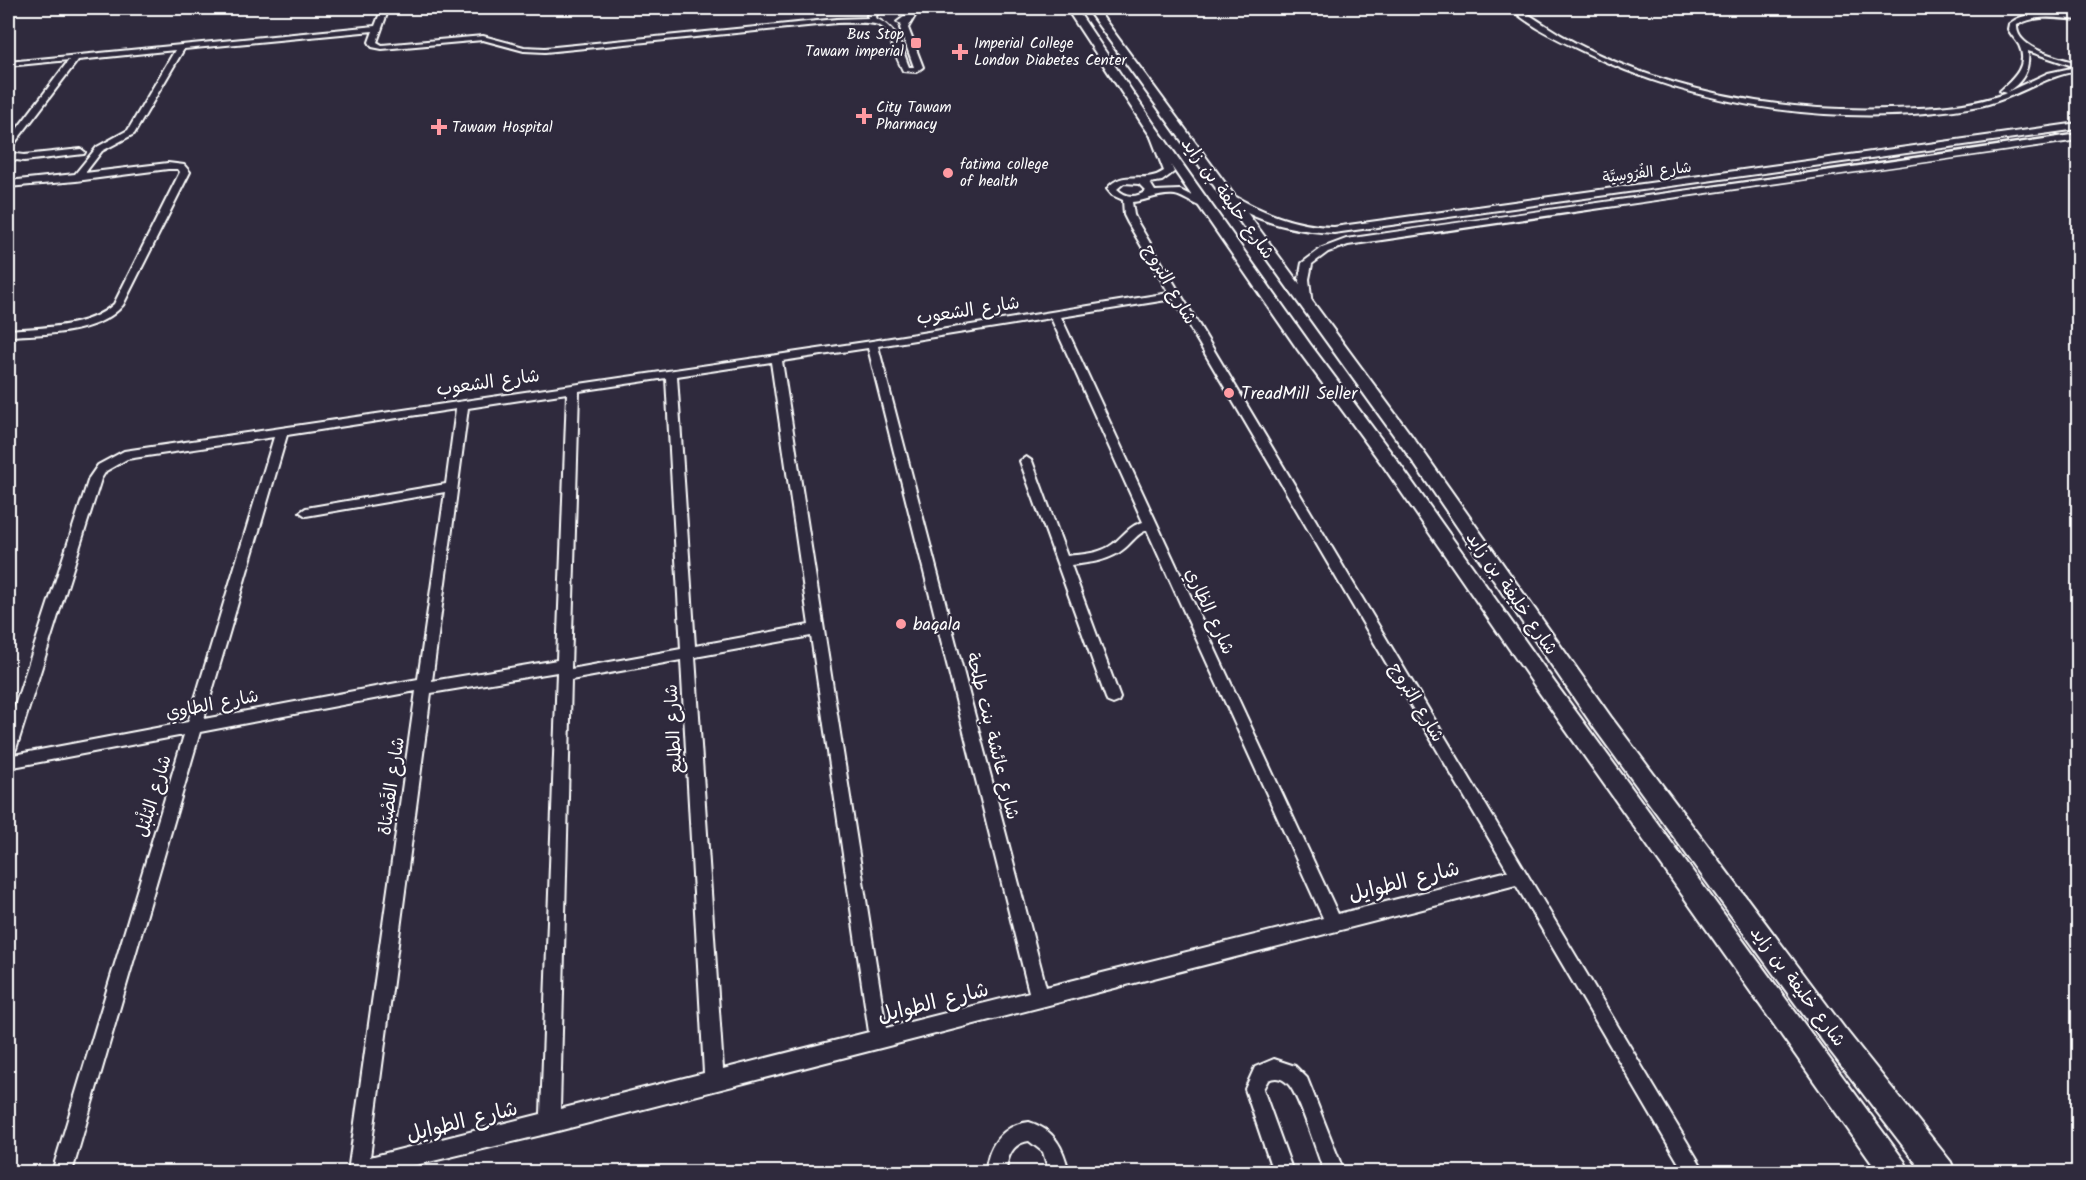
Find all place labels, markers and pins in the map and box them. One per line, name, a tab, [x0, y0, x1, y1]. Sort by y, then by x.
place label: Bus Stop Tawam imperial	[805, 23, 904, 64]
place label: Imperial College London Diabetes Center	[974, 32, 1127, 73]
marker: Bus Stop Tawam imperial	[909, 36, 923, 50]
marker: Imperial College London Diabetes Center	[951, 43, 969, 61]
place label: City Tawam Pharmacy	[876, 96, 952, 137]
marker: City Tawam Pharmacy	[857, 109, 871, 123]
place label: Tawam Hospital	[452, 116, 553, 140]
marker: Tawam Hospital	[430, 118, 448, 136]
place label: fatima college of health	[960, 153, 1049, 194]
marker: fatima college of health	[941, 166, 955, 180]
place label: TreadMill Seller	[1241, 380, 1358, 409]
marker: TreadMill Seller	[1222, 386, 1236, 400]
place label: baqala	[913, 611, 961, 640]
marker: baqala	[894, 617, 908, 631]

